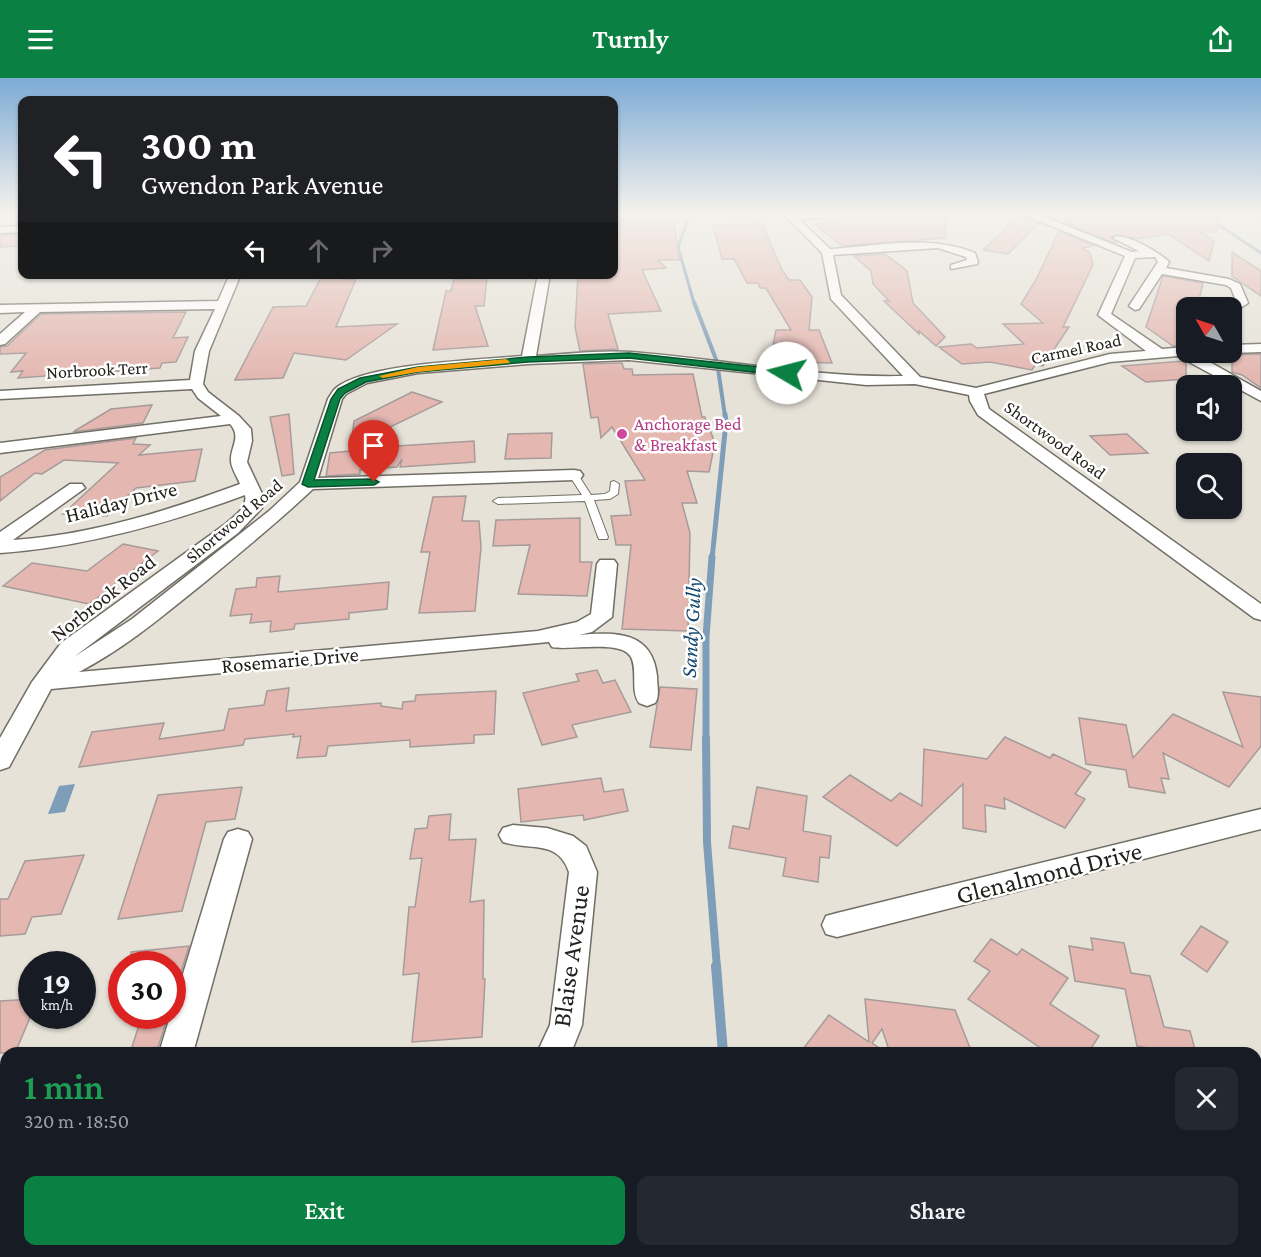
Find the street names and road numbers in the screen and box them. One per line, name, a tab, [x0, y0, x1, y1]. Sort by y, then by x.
street label: Carmel Road	[1029, 330, 1124, 368]
street label: Norbrook Terr	[46, 357, 149, 383]
street label: Shortwood Road	[1001, 397, 1110, 484]
street label: Shortwood Road	[182, 475, 287, 567]
street label: Haliday Drive	[63, 477, 179, 527]
street label: Norbrook Road	[46, 550, 160, 646]
street label: Rosemarie Drive	[220, 642, 360, 678]
street label: Glenalmond Drive	[953, 836, 1145, 910]
street label: Blaise Avenue	[547, 883, 595, 1029]

